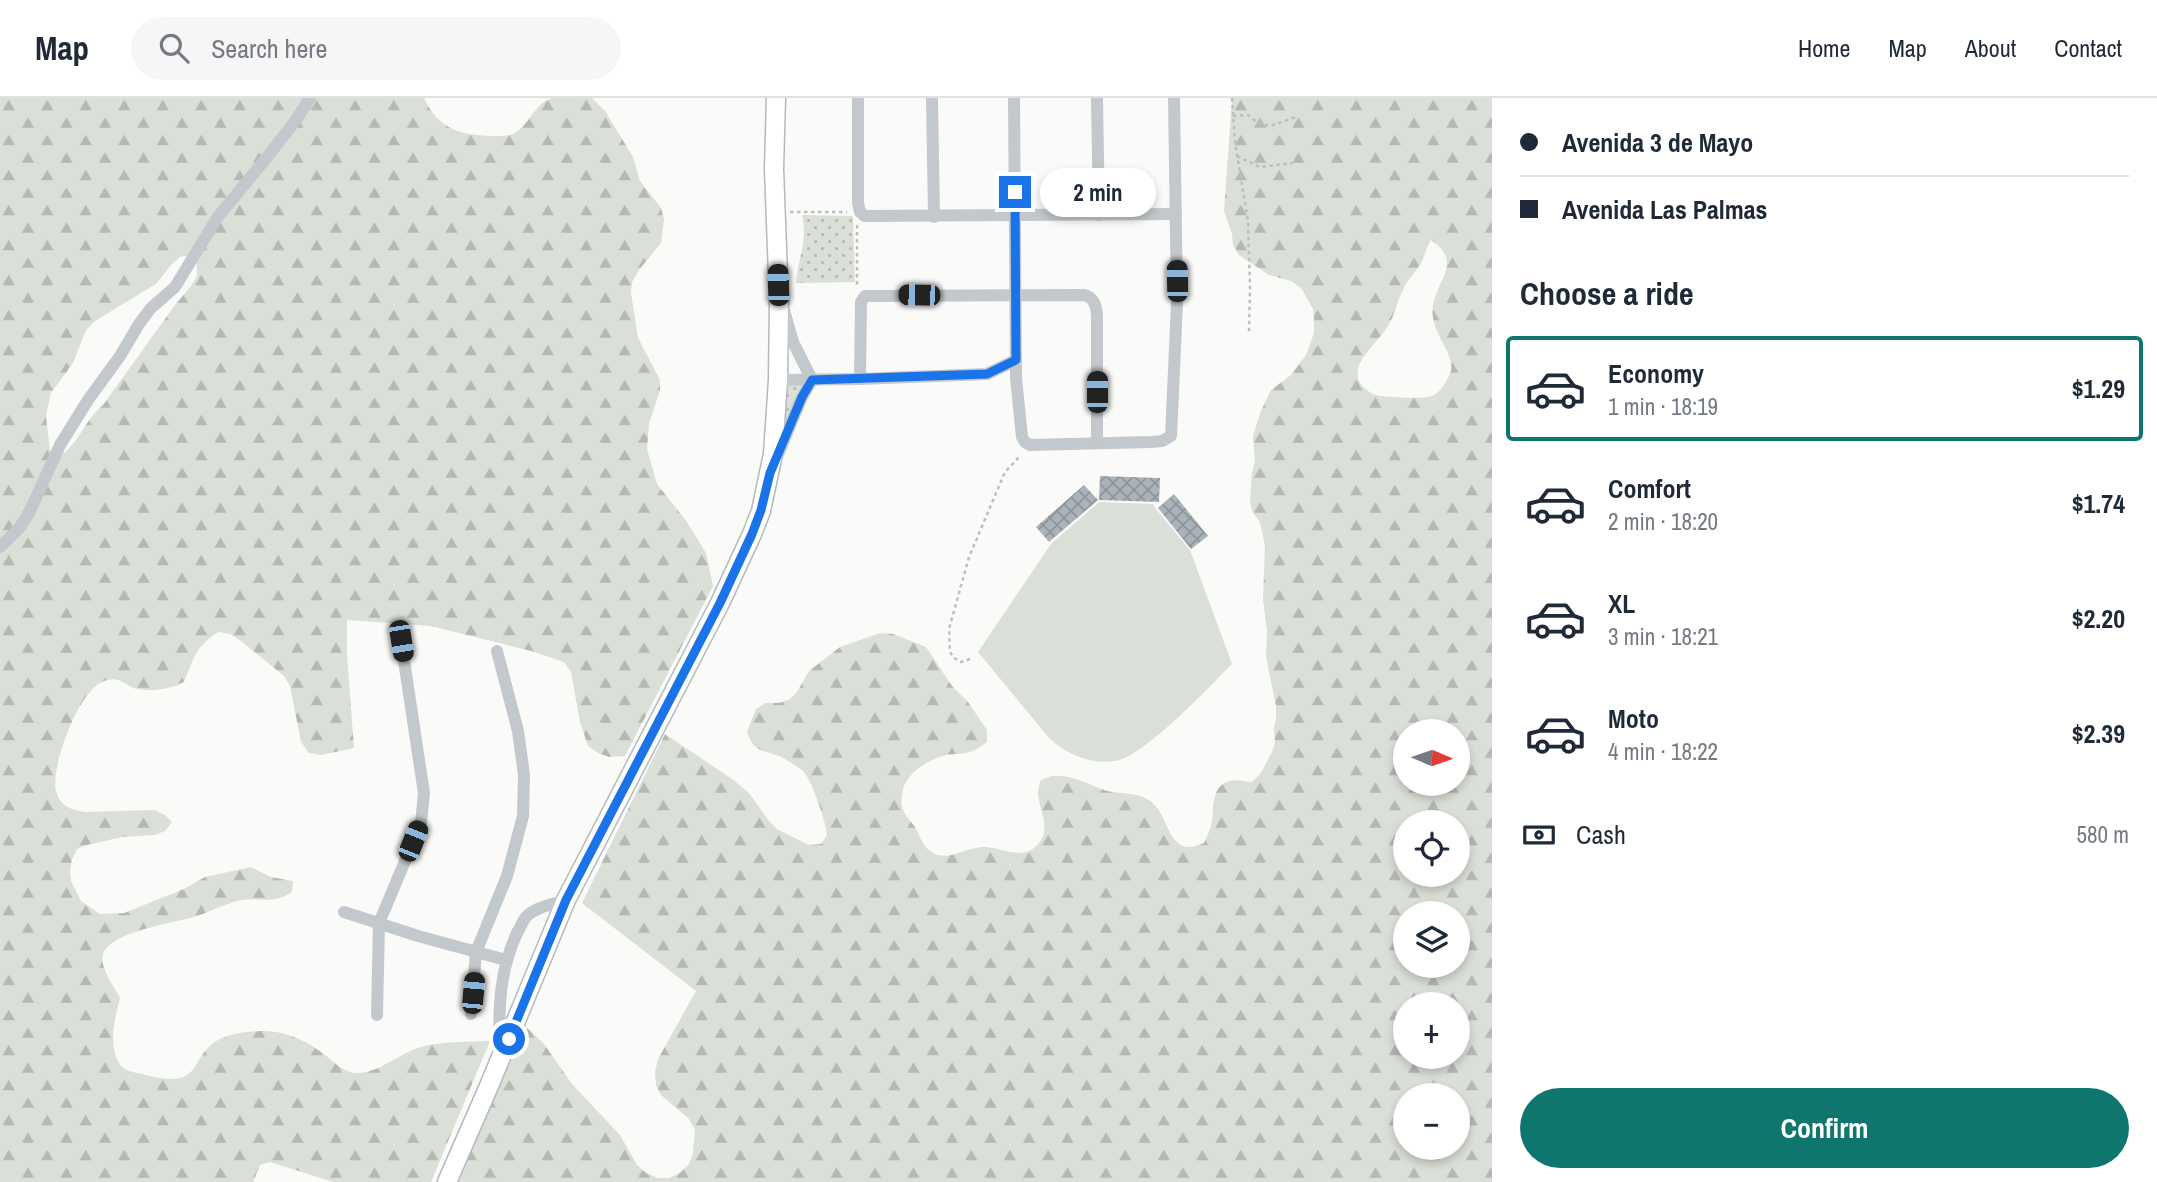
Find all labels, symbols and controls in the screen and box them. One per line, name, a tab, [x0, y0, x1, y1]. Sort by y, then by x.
search box	[131, 17, 621, 80]
text: Map	[35, 26, 89, 70]
icon: search	[155, 29, 193, 67]
text: Search here	[211, 31, 327, 66]
text: Home	[1798, 32, 1850, 64]
text: Map	[1888, 32, 1927, 64]
text: About	[1965, 32, 2016, 64]
text: Contact	[2054, 32, 2122, 64]
text: Avenida 3 de Mayo	[1562, 125, 1753, 160]
callout: 2 min	[1040, 168, 1155, 217]
route end	[999, 176, 1031, 208]
text: 2 min	[1073, 177, 1123, 208]
text: Avenida Las Palmas	[1562, 192, 1767, 227]
car	[1167, 260, 1188, 302]
car	[767, 264, 790, 306]
text: Choose a ride	[1520, 272, 1694, 315]
car	[898, 284, 941, 306]
text: Economy	[1608, 356, 1704, 391]
icon: car	[1524, 357, 1587, 420]
car	[1087, 371, 1108, 413]
text: $1.29	[2072, 371, 2125, 406]
text: 1 min · 18:19	[1608, 391, 1718, 422]
text: Comfort	[1608, 471, 1691, 506]
icon: car	[1524, 472, 1587, 535]
text: $1.74	[2072, 486, 2125, 521]
text: 2 min · 18:20	[1608, 506, 1718, 537]
text: XL	[1608, 586, 1635, 621]
icon: car	[1524, 587, 1587, 650]
text: $2.20	[2072, 601, 2125, 636]
car	[388, 619, 415, 663]
text: 3 min · 18:21	[1608, 621, 1718, 652]
text: Moto	[1608, 701, 1659, 736]
icon: car	[1524, 702, 1587, 765]
text: $2.39	[2072, 716, 2125, 751]
north arrow	[1393, 719, 1470, 796]
map controls	[1393, 719, 1470, 1160]
text: 4 min · 18:22	[1608, 736, 1718, 767]
button: locate	[1393, 810, 1470, 887]
icon: cash	[1520, 816, 1558, 854]
text: Cash	[1576, 817, 1626, 852]
car	[396, 818, 431, 864]
text: 580 m	[2077, 819, 2129, 850]
button: layers	[1393, 901, 1470, 978]
car	[461, 971, 486, 1015]
button: +	[1393, 992, 1470, 1069]
route start	[493, 1023, 525, 1055]
button: −	[1393, 1083, 1470, 1160]
button: Confirm	[1520, 1088, 2129, 1168]

